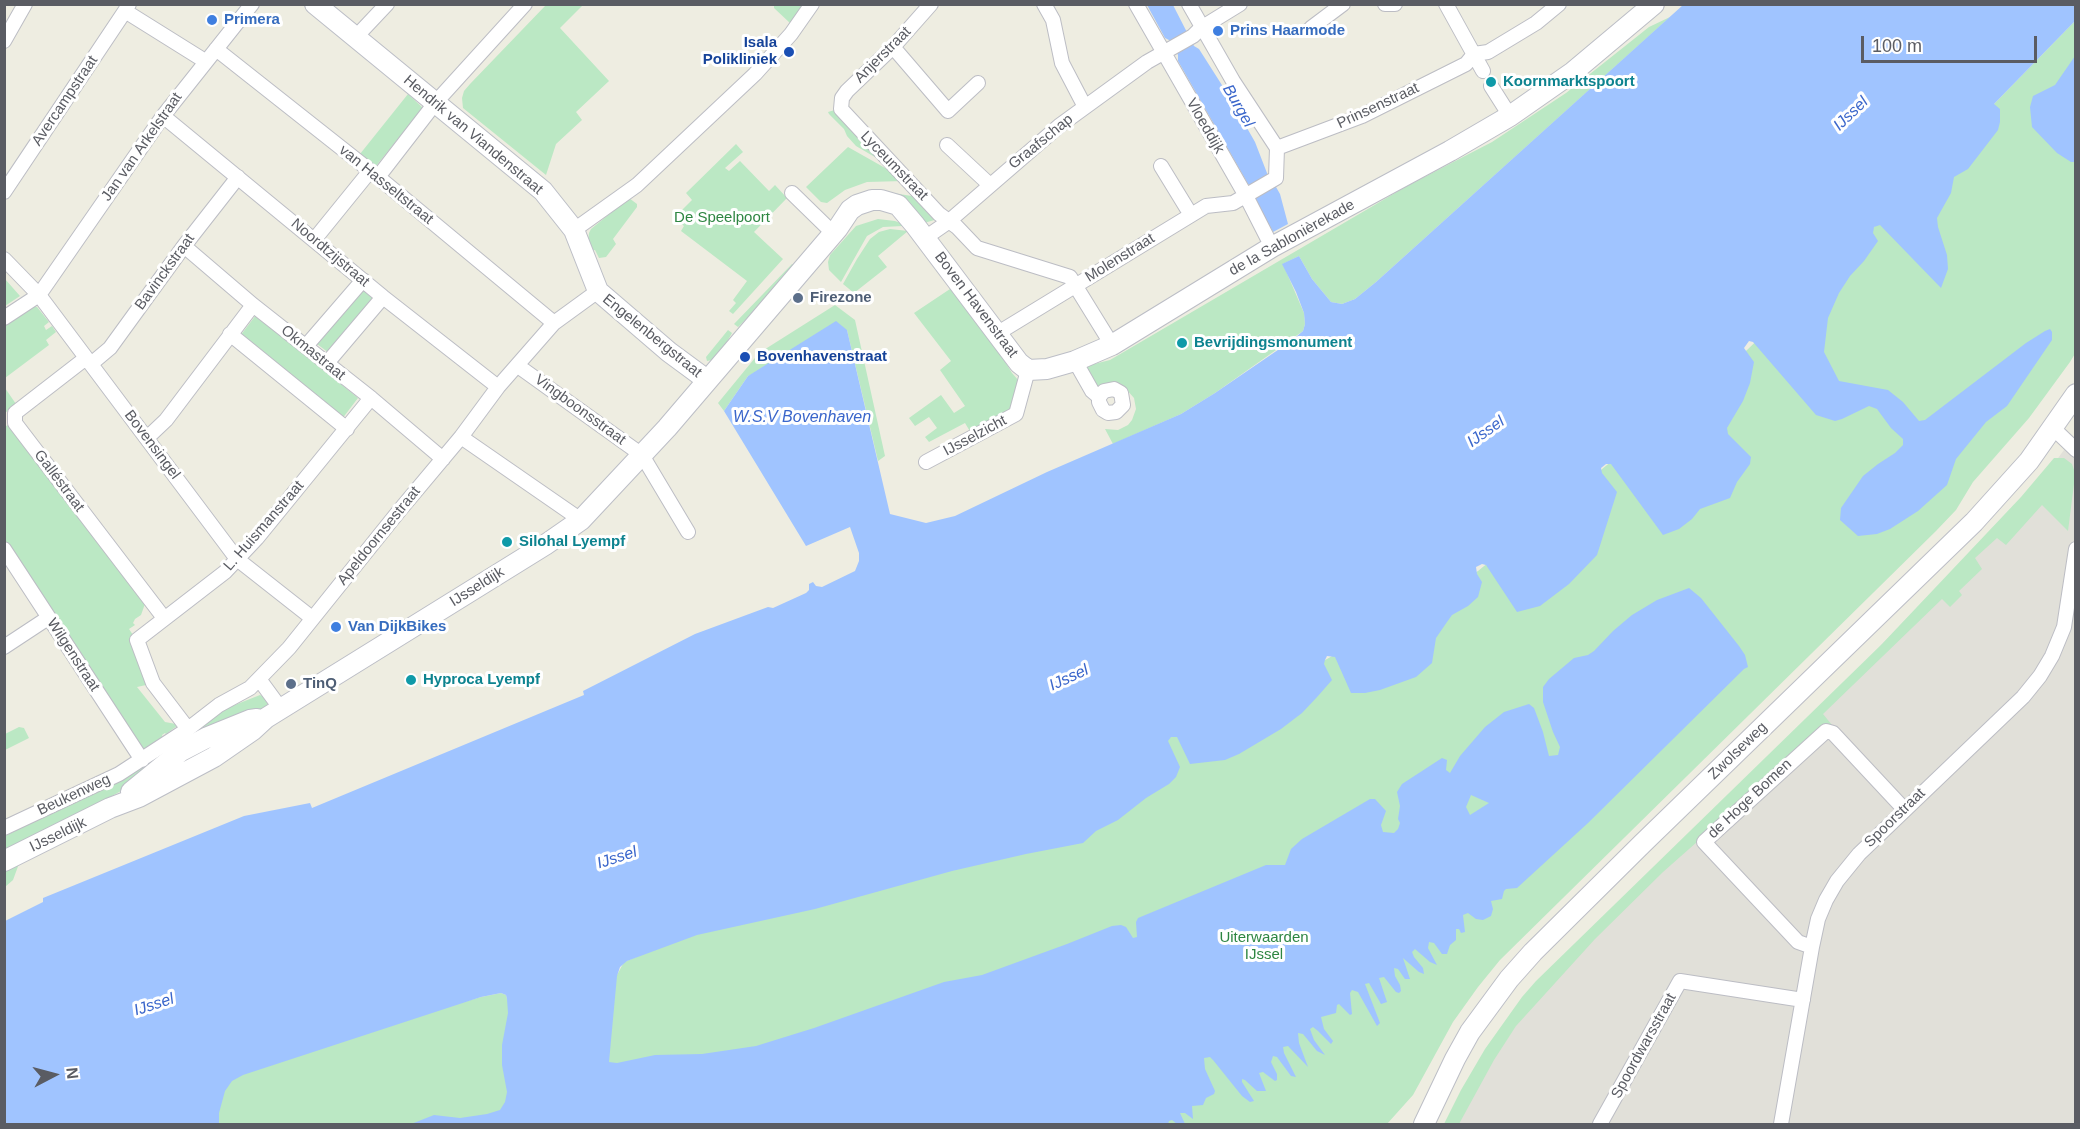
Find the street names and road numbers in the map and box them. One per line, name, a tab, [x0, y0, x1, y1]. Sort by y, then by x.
street label: Anjerstraat	[851, 23, 915, 87]
street label: Avercampstraat	[28, 53, 102, 149]
street label: Hendrik van Viandenstraat	[400, 71, 546, 199]
street label: Prinsenstraat	[1334, 79, 1422, 133]
street label: Jan van Arkelstraat	[98, 89, 186, 205]
street label: Vloeddijk	[1182, 95, 1228, 157]
street label: Graafschap	[1005, 111, 1077, 173]
street label: Lyceumstraat	[856, 128, 932, 204]
street label: van Hasseltstraat	[335, 142, 437, 228]
street label: de la Sablonièrekade	[1226, 196, 1358, 280]
street label: Noordtzijstraat	[287, 215, 373, 291]
street label: Bavinckstraat	[131, 230, 199, 314]
street label: Molenstraat	[1082, 230, 1158, 286]
street label: Boven Havenstraat	[930, 249, 1022, 361]
street label: Engelenbergstraat	[599, 290, 705, 382]
street label: Okmastraat	[277, 322, 349, 384]
street label: Vingboonsstraat	[531, 371, 629, 449]
street label: Bovensingel	[120, 407, 184, 483]
street label: IJsselzicht	[940, 412, 1010, 460]
street label: Galléstraat	[30, 447, 88, 515]
street label: L. Huismanstraat	[220, 477, 308, 575]
street label: Apeldoornsestraat	[334, 483, 424, 589]
street label: IJsseldijk	[446, 563, 508, 611]
street label: Wilgenstraat	[43, 615, 103, 695]
street label: Zwolseweg	[1705, 718, 1771, 784]
street label: de Hoge Bomen	[1704, 755, 1796, 843]
street label: Beukenweg	[35, 770, 113, 820]
street label: Spoorstraat	[1861, 785, 1929, 851]
street label: IJsseldijk	[27, 814, 89, 856]
street label: Spoordwarsstraat	[1608, 990, 1680, 1102]

